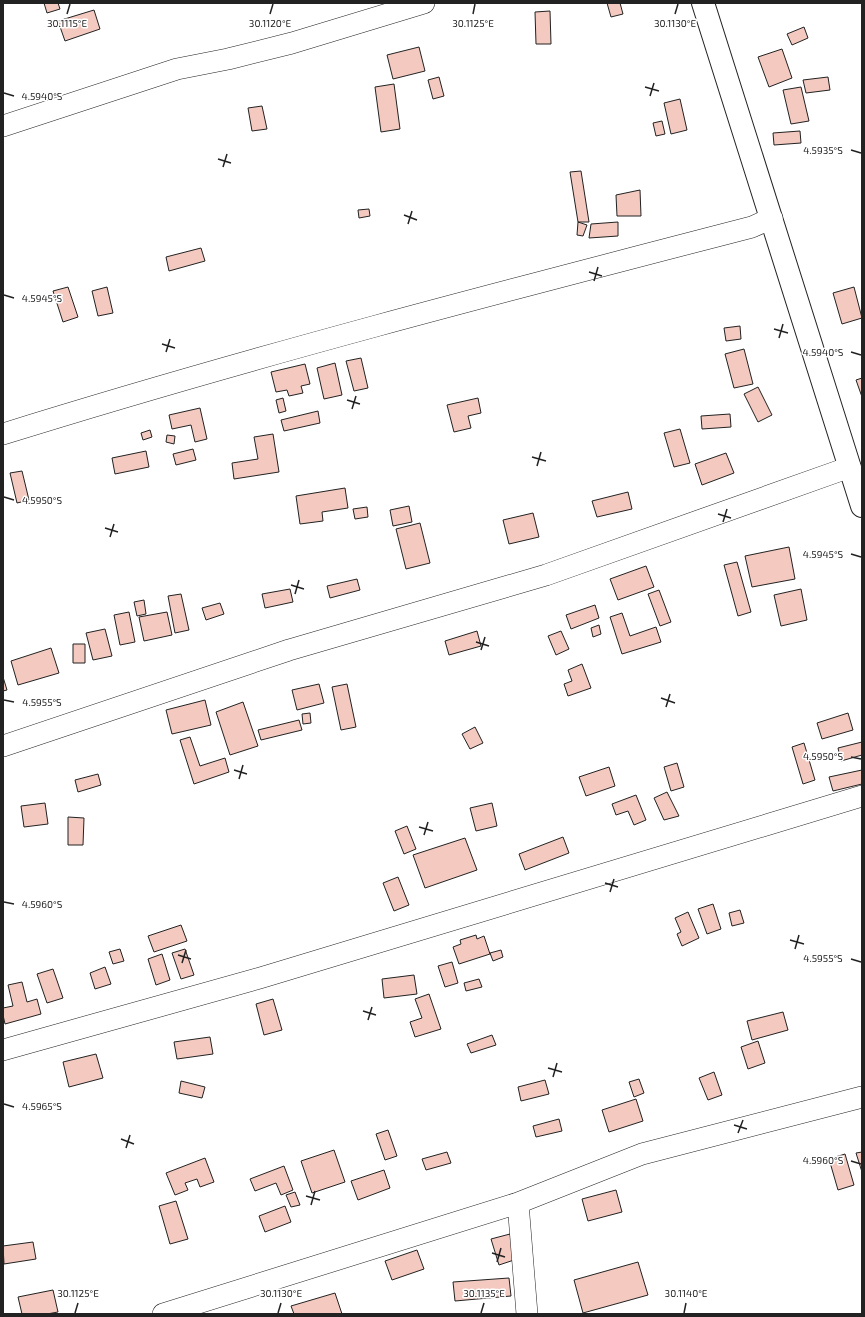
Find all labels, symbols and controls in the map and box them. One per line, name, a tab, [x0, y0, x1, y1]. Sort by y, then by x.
text: 30.1115°E	[47, 17, 87, 29]
text: 30.1120°E	[249, 17, 292, 29]
text: 30.1125°E	[452, 17, 494, 29]
text: 30.1130°E	[654, 17, 697, 29]
text: 4.5940°S	[22, 90, 63, 102]
text: 4.5935°S	[803, 144, 843, 156]
text: 4.5945°S	[22, 292, 63, 304]
text: 4.5940°S	[803, 346, 844, 358]
text: 4.5950°S	[22, 494, 62, 506]
text: 4.5945°S	[803, 548, 844, 560]
text: 4.5955°S	[22, 696, 62, 708]
text: 4.5950°S	[803, 750, 843, 762]
text: 4.5960°S	[22, 898, 63, 910]
text: 4.5955°S	[803, 952, 843, 964]
text: 4.5965°S	[22, 1100, 62, 1112]
text: 4.5960°S	[803, 1154, 844, 1166]
text: 30.1125°E	[57, 1287, 99, 1299]
text: 30.1130°E	[260, 1287, 303, 1299]
text: 30.1135°E	[463, 1287, 505, 1299]
text: 30.1140°E	[665, 1287, 708, 1299]

